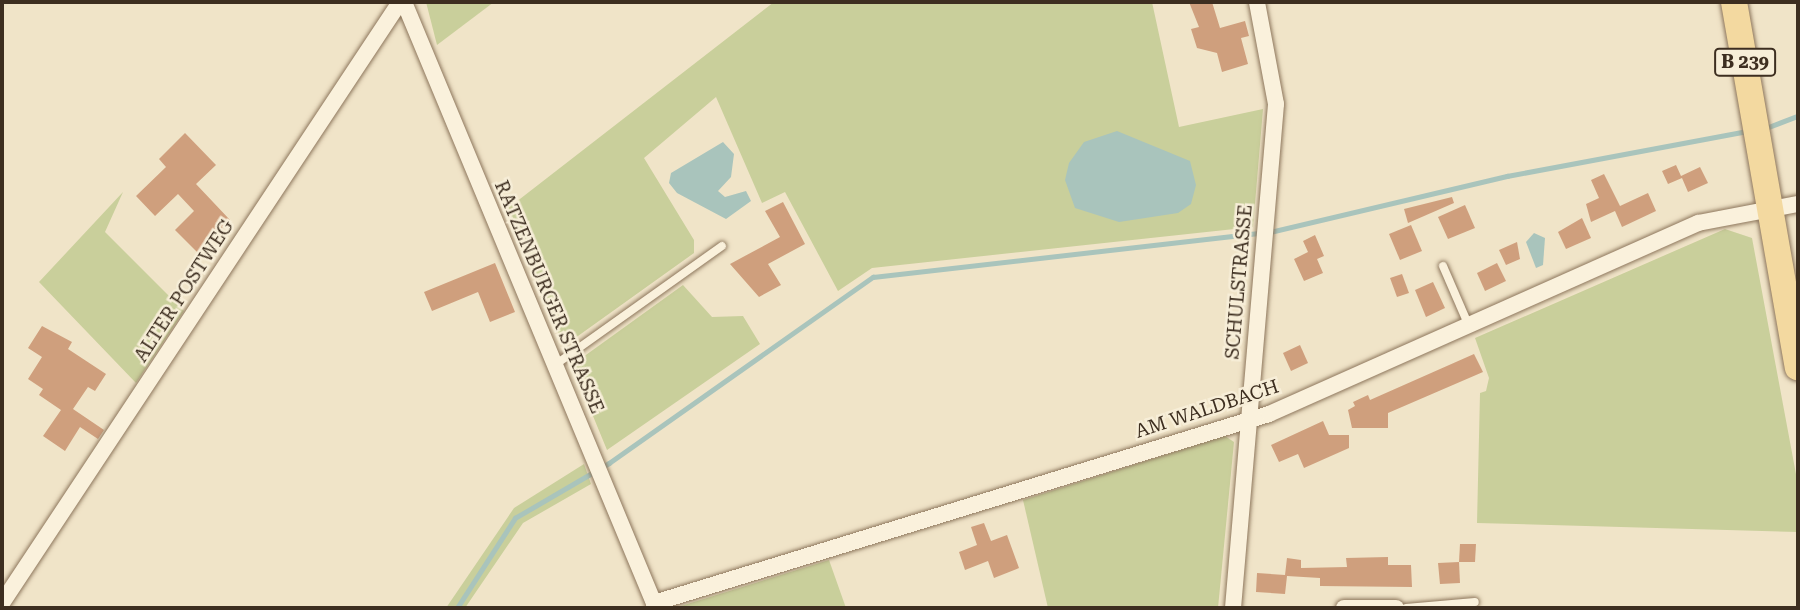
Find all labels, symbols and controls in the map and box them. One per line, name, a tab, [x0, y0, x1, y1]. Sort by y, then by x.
road number: B 239	[1714, 48, 1776, 76]
street label: RATZENBURGER STRASSE	[490, 177, 608, 417]
street label: SCHULSTRASSE	[1221, 204, 1257, 360]
street label: ALTER POSTWEG	[130, 216, 238, 366]
street label: AM WALDBACH	[1132, 375, 1282, 443]

